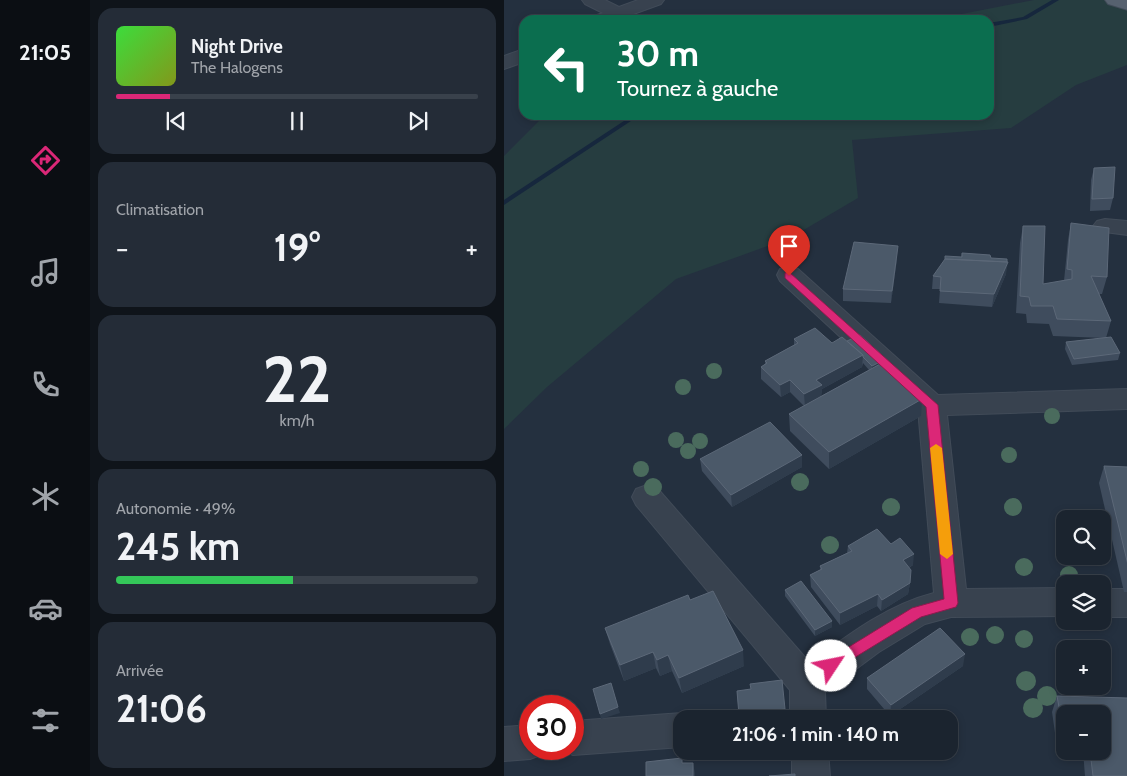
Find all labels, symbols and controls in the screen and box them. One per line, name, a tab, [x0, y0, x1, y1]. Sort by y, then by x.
text: 30 m	[617, 32, 699, 75]
text: Night Drive	[191, 35, 283, 58]
icon: left	[534, 35, 599, 100]
text: 21:05	[19, 39, 71, 66]
text: The Halogens	[191, 58, 283, 77]
text: Tournez à gauche	[617, 75, 778, 102]
icon: previous	[162, 107, 190, 135]
icon: pause	[283, 107, 311, 135]
icon: next	[404, 107, 432, 135]
icon: directions	[28, 143, 63, 178]
text: Climatisation	[116, 200, 204, 219]
text: 19°	[274, 224, 320, 271]
pin	[768, 225, 810, 276]
text: −	[116, 231, 128, 265]
text: +	[466, 231, 478, 265]
icon: arrive	[775, 232, 803, 260]
icon: music	[28, 255, 63, 290]
text: 22	[263, 339, 331, 418]
icon: phone	[28, 367, 63, 402]
text: km/h	[279, 411, 315, 430]
icon: climate	[28, 479, 63, 514]
text: Autonomie · 49%	[116, 499, 235, 518]
map controls	[1056, 510, 1111, 760]
button: search	[1056, 510, 1111, 565]
text: 245 km	[116, 523, 240, 570]
button: layers	[1056, 575, 1111, 630]
icon: car	[28, 591, 63, 626]
position arrow	[804, 639, 856, 691]
button: +	[1056, 640, 1111, 695]
text: Arrivée	[116, 661, 163, 680]
text: 21:06	[116, 685, 207, 732]
speed limit sign: 30	[519, 695, 584, 760]
icon: filters	[28, 703, 63, 738]
button: −	[1056, 705, 1111, 760]
text: 21:06 · 1 min · 140 m	[732, 723, 899, 746]

